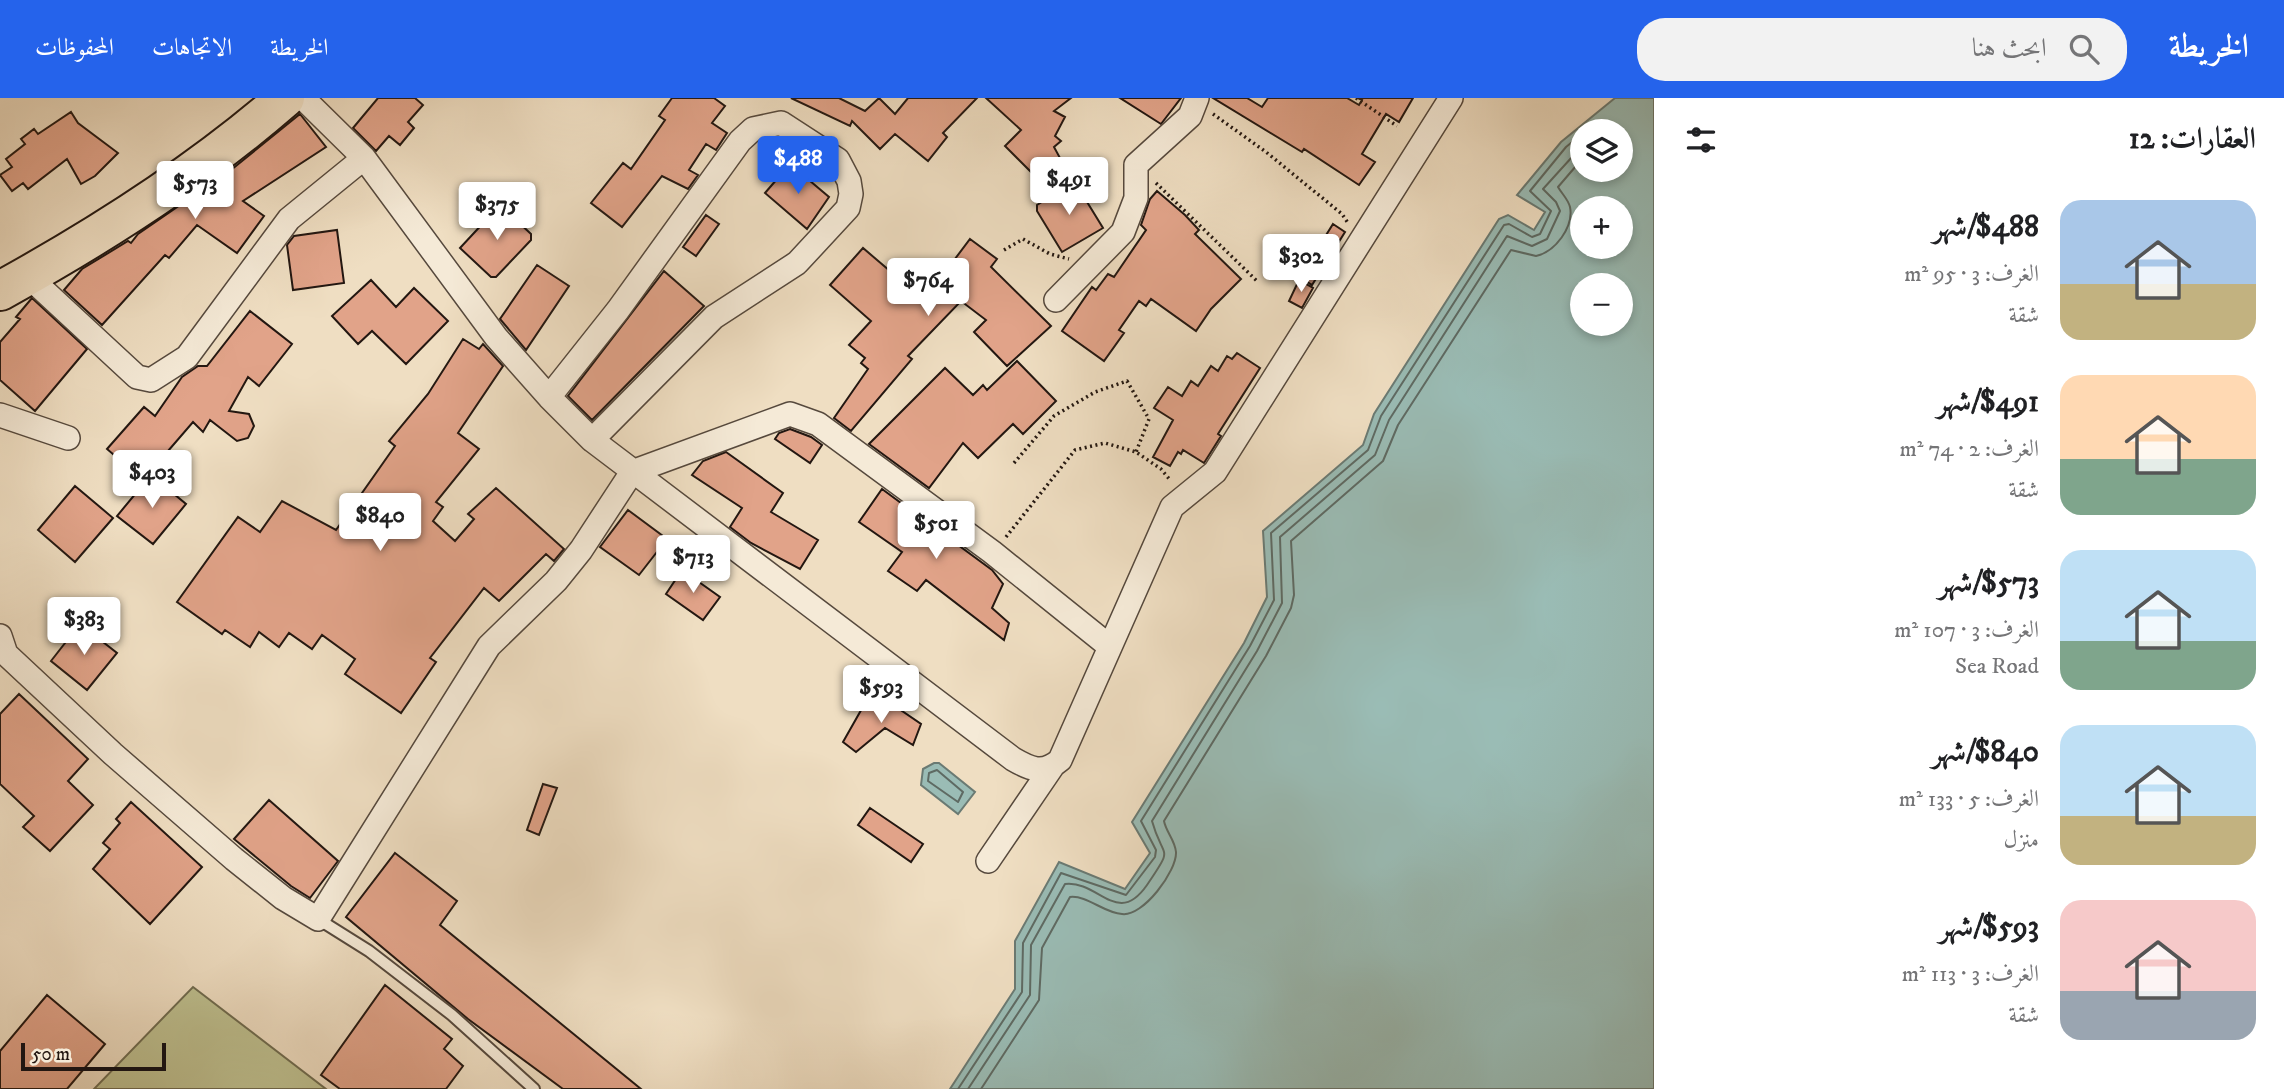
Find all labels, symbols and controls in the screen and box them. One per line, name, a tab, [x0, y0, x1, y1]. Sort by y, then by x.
search box	[1637, 18, 2127, 81]
text: الخريطة	[2169, 27, 2249, 68]
icon: search	[2065, 30, 2103, 68]
text: ابحث هنا	[1972, 32, 2047, 65]
text: المحفوظات	[35, 33, 114, 63]
text: الاتجاهات	[152, 33, 232, 63]
text: الخريطة	[270, 33, 329, 63]
map controls	[1570, 119, 1633, 336]
button: layers	[1570, 119, 1633, 182]
icon: filters	[1682, 121, 1720, 159]
text: العقارات: 12	[2129, 121, 2256, 158]
pin: $488	[757, 136, 839, 196]
text: $488	[774, 144, 822, 173]
pin: $491	[1028, 158, 1110, 217]
pin: $573	[154, 162, 236, 221]
text: $491	[1046, 165, 1092, 194]
text: $573	[173, 169, 217, 198]
pin: $375	[456, 183, 538, 242]
text: $375	[475, 190, 519, 219]
button: +	[1570, 196, 1633, 259]
text: $488/شهر	[1933, 209, 2039, 246]
icon: home	[2116, 228, 2200, 312]
pin: $302	[1260, 234, 1342, 294]
text: $302	[1279, 242, 1323, 271]
pin: $764	[887, 258, 969, 318]
text: الغرف: 3 · 95 m²	[1904, 260, 2039, 289]
text: $764	[903, 266, 953, 295]
button: −	[1570, 273, 1633, 336]
text: شقة	[2009, 301, 2039, 330]
text: $491/شهر	[1937, 384, 2039, 421]
icon: home	[2116, 403, 2200, 487]
text: الغرف: 2 · 74 m²	[1899, 435, 2039, 464]
pin: $403	[111, 450, 193, 510]
text: $403	[129, 458, 175, 487]
text: شقة	[2009, 476, 2039, 505]
pin: $840	[339, 494, 421, 553]
text: $840	[355, 501, 405, 530]
pin: $501	[895, 502, 977, 561]
text: $501	[914, 509, 958, 538]
pin: $713	[652, 536, 734, 595]
text: $713	[672, 543, 714, 572]
text: $573/شهر	[1938, 565, 2039, 602]
icon: home	[2116, 578, 2200, 662]
pin: $383	[43, 598, 125, 657]
text: $383	[63, 605, 105, 634]
text: الغرف: 3 · 107 m²	[1894, 616, 2039, 645]
text: Sea Road	[1955, 652, 2039, 681]
pin: $593	[840, 666, 922, 725]
text: $593	[859, 673, 903, 702]
text: $840/شهر	[1932, 734, 2039, 771]
icon: home	[2116, 753, 2200, 837]
text: الغرف: 5 · 133 m²	[1899, 785, 2039, 814]
text: منزل	[2004, 826, 2039, 855]
text: $593/شهر	[1939, 909, 2039, 946]
icon: home	[2116, 928, 2200, 1012]
text: الغرف: 3 · 113 m²	[1902, 960, 2039, 989]
text: شقة	[2009, 1001, 2039, 1030]
scale bar	[21, 1040, 166, 1072]
text: 50 m	[32, 1043, 70, 1066]

